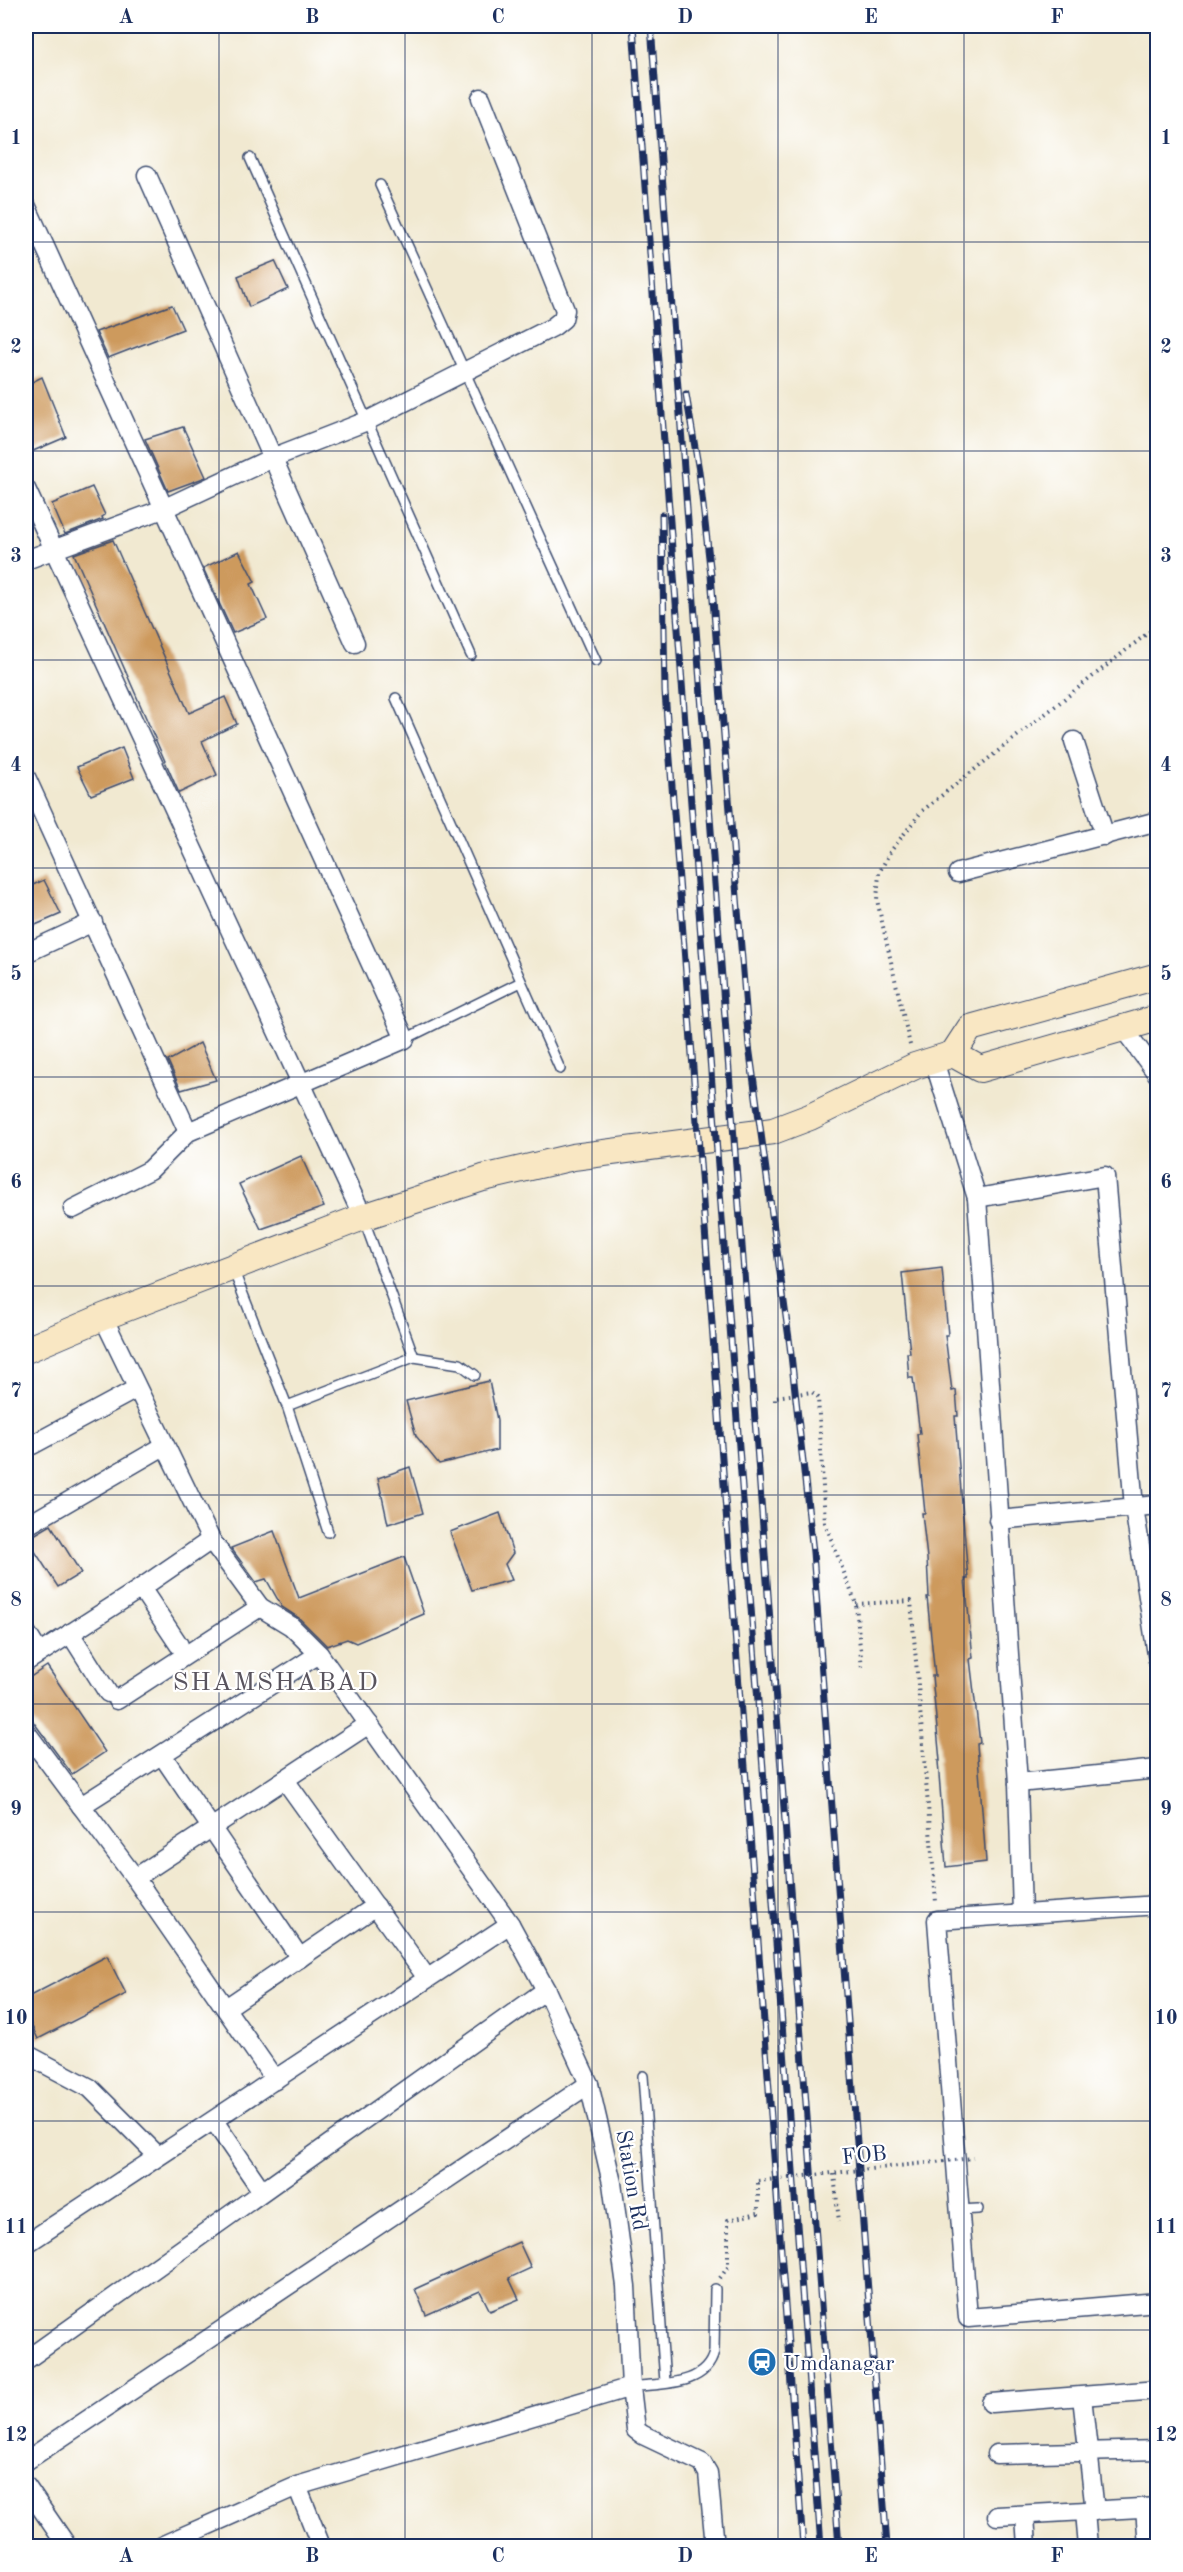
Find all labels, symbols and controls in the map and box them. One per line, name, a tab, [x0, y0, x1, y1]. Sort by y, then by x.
text: A	[118, 8, 134, 28]
text: B	[305, 8, 319, 28]
text: C	[491, 8, 505, 28]
text: D	[677, 8, 693, 28]
text: E	[864, 8, 878, 28]
text: F	[1050, 8, 1064, 28]
text: 1	[10, 129, 22, 149]
text: 1	[1160, 129, 1172, 149]
text: 2	[10, 338, 22, 358]
text: 2	[1160, 338, 1172, 358]
text: 3	[10, 547, 22, 567]
text: 3	[1160, 547, 1172, 567]
text: 4	[10, 756, 22, 776]
text: 4	[1160, 756, 1172, 776]
text: 5	[10, 964, 22, 985]
text: 5	[1160, 964, 1172, 985]
text: 6	[10, 1173, 22, 1193]
text: 6	[1160, 1173, 1172, 1193]
text: 7	[10, 1382, 22, 1402]
text: 7	[1160, 1382, 1172, 1402]
text: 8	[10, 1591, 22, 1611]
text: 8	[1160, 1591, 1172, 1611]
district label: SHAMSHABAD	[173, 1670, 379, 1696]
text: 9	[10, 1800, 22, 1820]
text: 9	[1160, 1800, 1172, 1820]
text: 10	[4, 2009, 28, 2029]
text: 10	[1154, 2009, 1178, 2029]
street label: Station Rd	[611, 2128, 651, 2233]
street label: FOB	[840, 2143, 888, 2169]
text: 11	[4, 2218, 28, 2238]
text: 11	[1154, 2218, 1178, 2238]
station icon: Umdanagar	[746, 2346, 778, 2378]
place label: Umdanagar	[783, 2353, 895, 2375]
text: 12	[4, 2426, 28, 2446]
text: 12	[1154, 2426, 1178, 2446]
text: A	[118, 2547, 134, 2567]
text: B	[305, 2547, 319, 2567]
text: C	[491, 2547, 505, 2567]
text: D	[677, 2547, 693, 2567]
text: E	[864, 2547, 878, 2567]
text: F	[1050, 2547, 1064, 2567]

